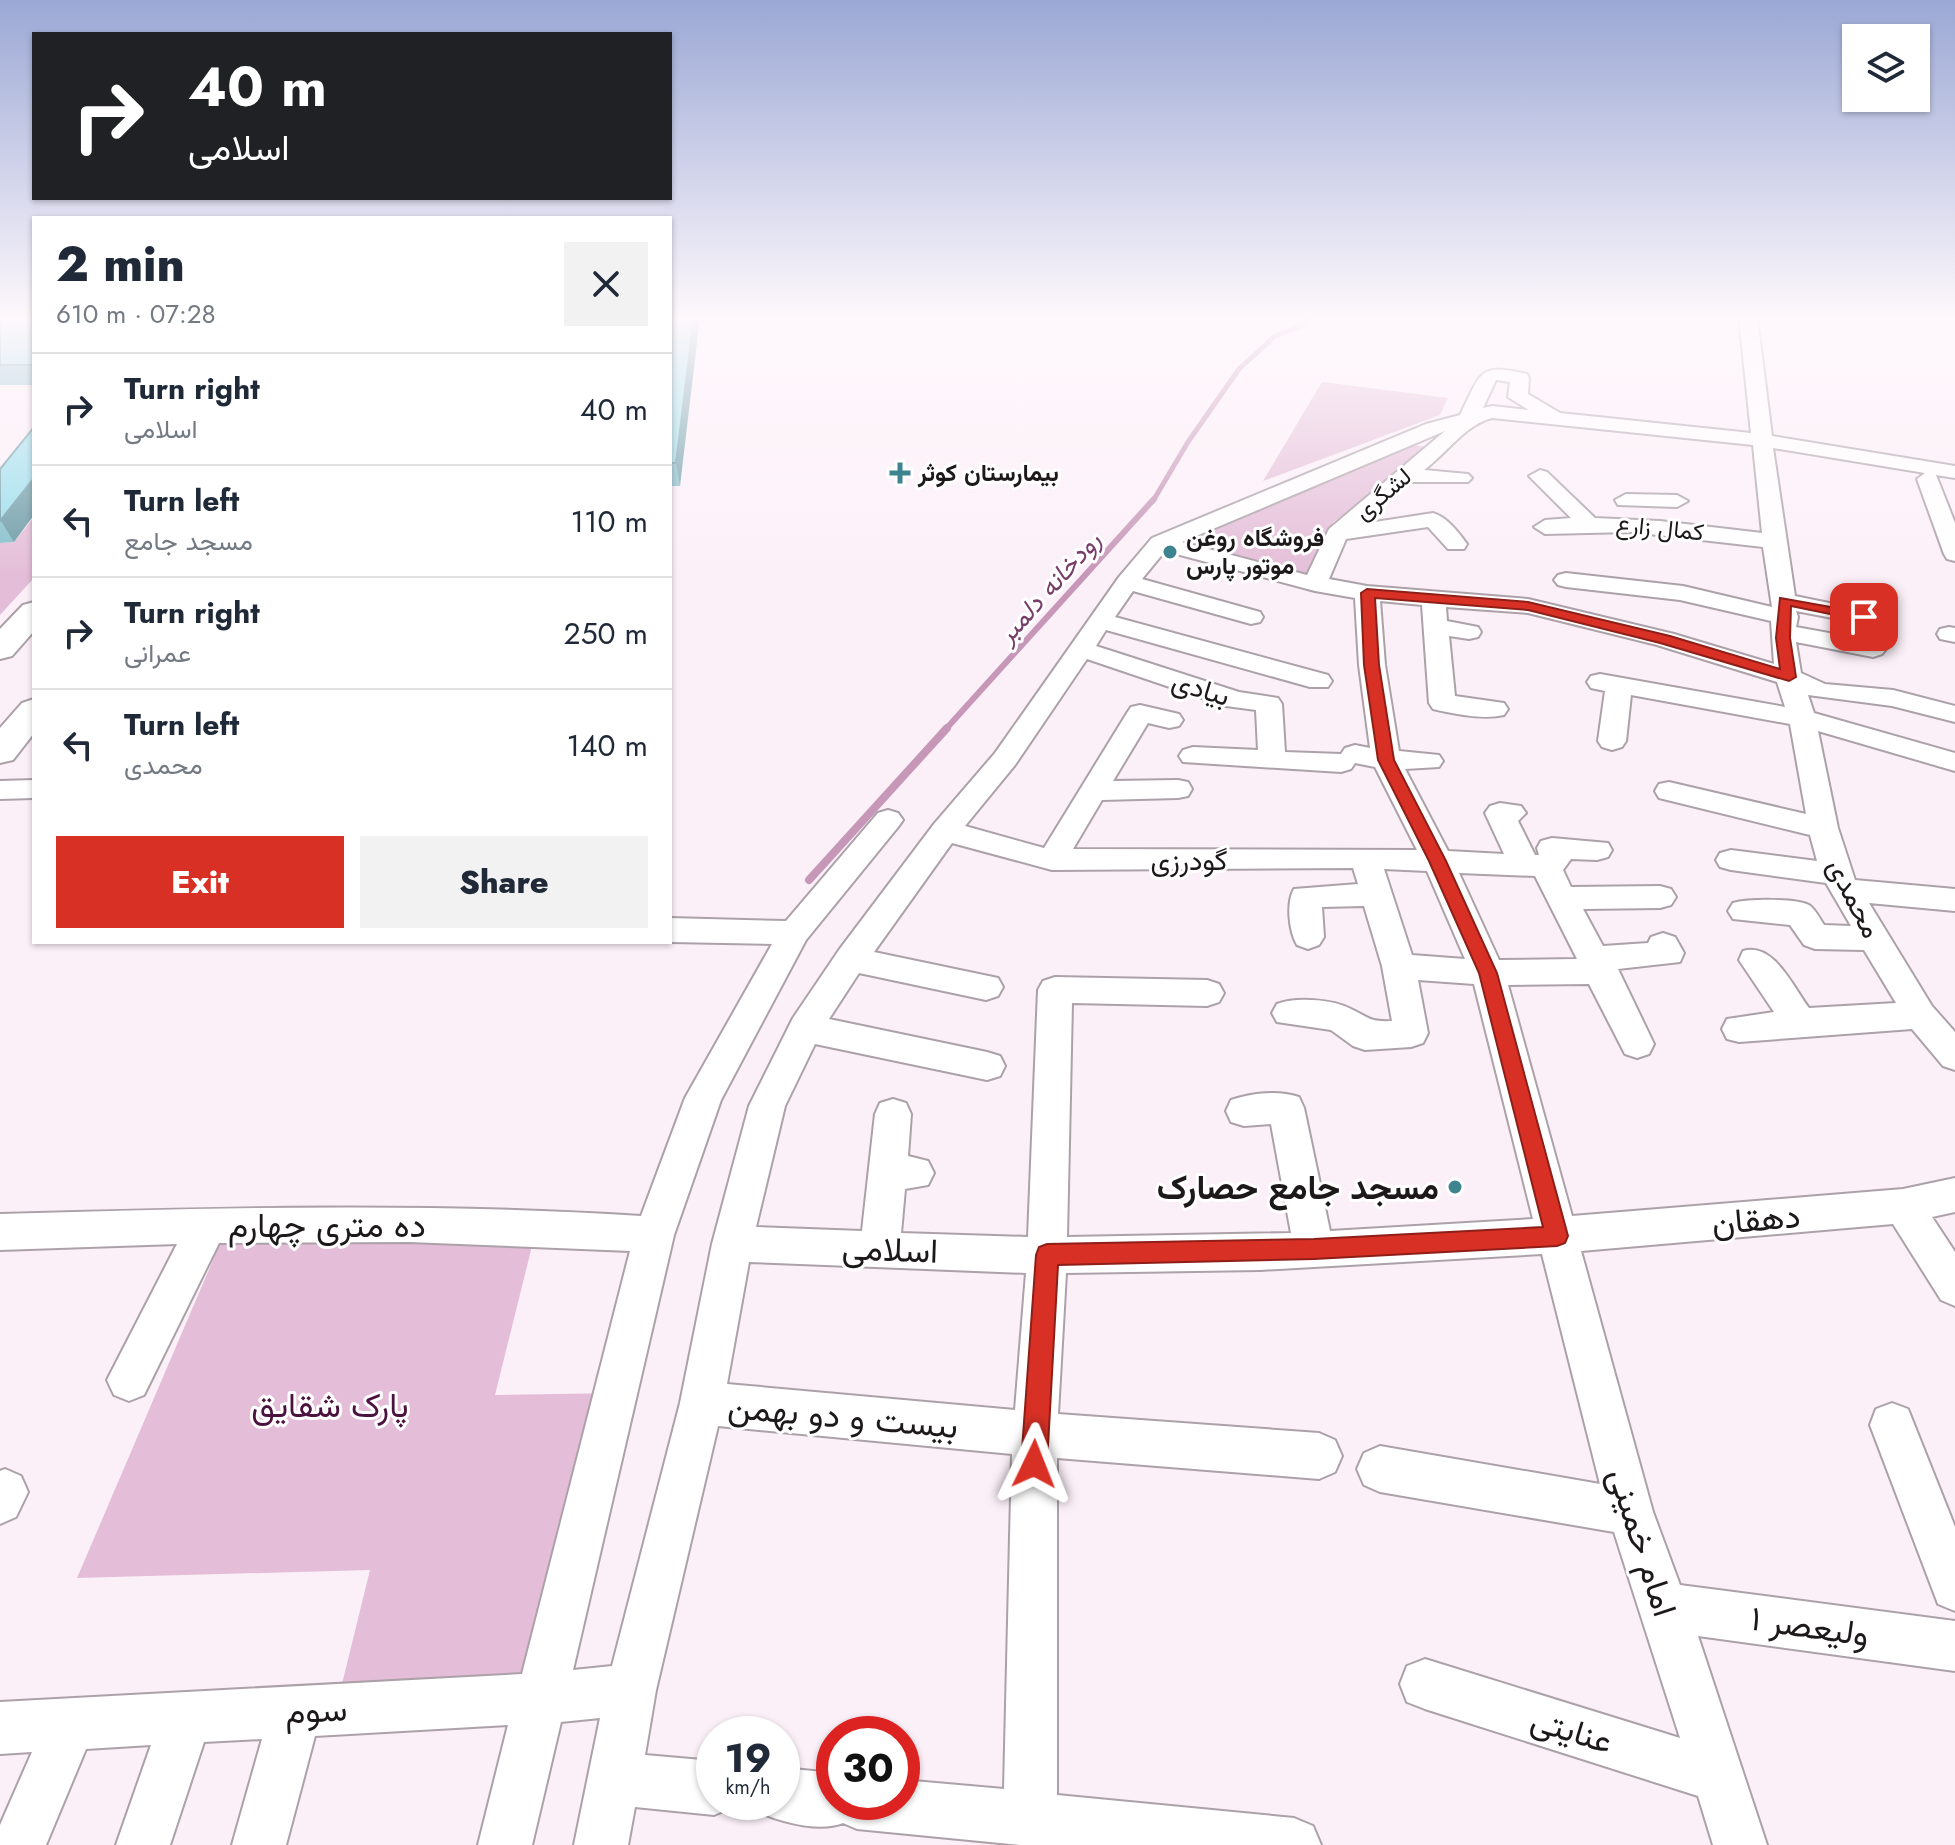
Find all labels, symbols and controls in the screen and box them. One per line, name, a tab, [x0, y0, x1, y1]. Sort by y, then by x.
map controls	[1842, 24, 1930, 112]
button: layers	[1842, 24, 1930, 112]
text: 40 m	[188, 46, 327, 127]
icon: right	[56, 64, 160, 168]
text: اسلامی	[188, 121, 290, 173]
text: 2 min	[56, 230, 185, 299]
button: close	[564, 242, 648, 326]
text: 610 m · 07:28	[56, 295, 216, 333]
text: Turn right	[124, 367, 260, 410]
icon: right	[56, 387, 100, 431]
text: 40 m	[580, 388, 648, 431]
text: اسلامی	[124, 410, 197, 448]
place label: بیمارستان کوثر	[917, 455, 1059, 490]
street label: لشگری	[1346, 459, 1419, 528]
marker: بیمارستان کوثر	[889, 462, 911, 484]
text: Turn left	[124, 479, 239, 522]
icon: left	[56, 499, 100, 543]
text: 110 m	[571, 500, 648, 543]
street label: کمال زارع	[1614, 505, 1706, 550]
place label: فروشگاه روغن موتور پارس	[1186, 520, 1324, 583]
text: مسجد جامع	[124, 522, 253, 560]
water label: رودخانه دلمبر	[987, 522, 1110, 653]
marker: فروشگاه روغن موتور پارس	[1161, 543, 1179, 561]
pin	[1830, 583, 1898, 651]
text: Turn right	[124, 591, 260, 634]
icon: arrive	[1842, 595, 1886, 639]
icon: right	[56, 611, 100, 655]
text: 250 m	[564, 612, 648, 655]
text: عمرانی	[124, 634, 191, 672]
street label: بیادی	[1167, 660, 1235, 717]
text: Turn left	[124, 703, 239, 746]
icon: left	[56, 723, 100, 767]
text: 140 m	[567, 724, 648, 767]
text: محمدی	[124, 746, 203, 784]
button: Exit	[56, 836, 344, 928]
button: Share	[360, 836, 648, 928]
street label: گودرزی	[1151, 840, 1227, 881]
street label: محمدی	[1817, 851, 1892, 945]
place label: مسجد جامع حصارک	[1157, 1163, 1439, 1212]
marker: مسجد جامع حصارک	[1446, 1178, 1464, 1196]
street label: دهقان	[1710, 1191, 1802, 1248]
street label: ده متری چهارم	[228, 1201, 426, 1250]
street label: اسلامی	[841, 1223, 939, 1276]
park label: پارک شقایق	[251, 1381, 409, 1430]
street label: بیست و دو بهمن	[726, 1382, 960, 1451]
position arrow	[992, 1422, 1076, 1506]
street label: امام خمینی	[1596, 1462, 1690, 1623]
street label: ولیعصر ۱	[1748, 1594, 1872, 1659]
street label: سوم	[284, 1684, 348, 1737]
street label: عنایتی	[1525, 1695, 1619, 1766]
speed limit sign: 30	[816, 1716, 920, 1820]
text: 19	[724, 1729, 772, 1787]
text: km/h	[725, 1773, 771, 1802]

